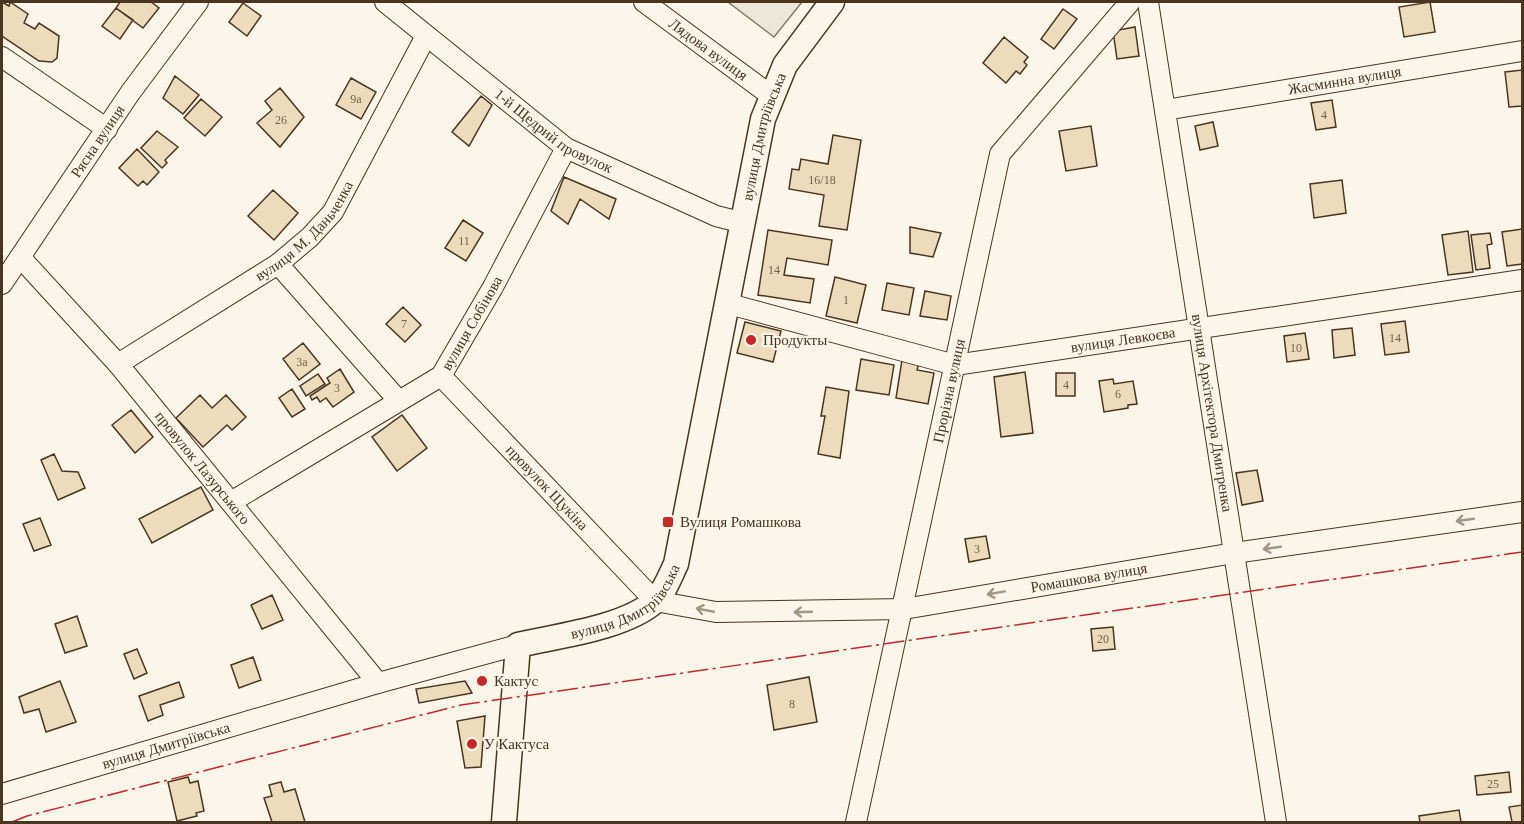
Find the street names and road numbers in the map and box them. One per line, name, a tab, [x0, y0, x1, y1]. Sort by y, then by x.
street label: Лядова вулиця	[666, 15, 751, 84]
street label: Жасминна вулиця	[1287, 63, 1402, 98]
street label: вулиця Дмитріївська	[739, 70, 789, 202]
street label: 1-й Щедрий провулок	[491, 86, 616, 176]
street label: Рясна вулиця	[68, 102, 128, 180]
street label: вулиця М. Даньченка	[252, 178, 356, 284]
street label: вулиця Собінова	[438, 273, 505, 373]
street label: вулиця Архітектора Дмитренка	[1189, 313, 1236, 513]
street label: вулиця Левкоєва	[1070, 324, 1177, 356]
street label: Прорізна вулиця	[930, 337, 968, 444]
street label: провулок Лазурського	[152, 408, 253, 527]
street label: провулок Щукіна	[503, 442, 592, 534]
street label: Ромашкова вулиця	[1029, 560, 1148, 595]
street label: вулиця Дмитріївська	[569, 561, 683, 642]
street label: вулиця Дмитріївська	[100, 719, 232, 772]

